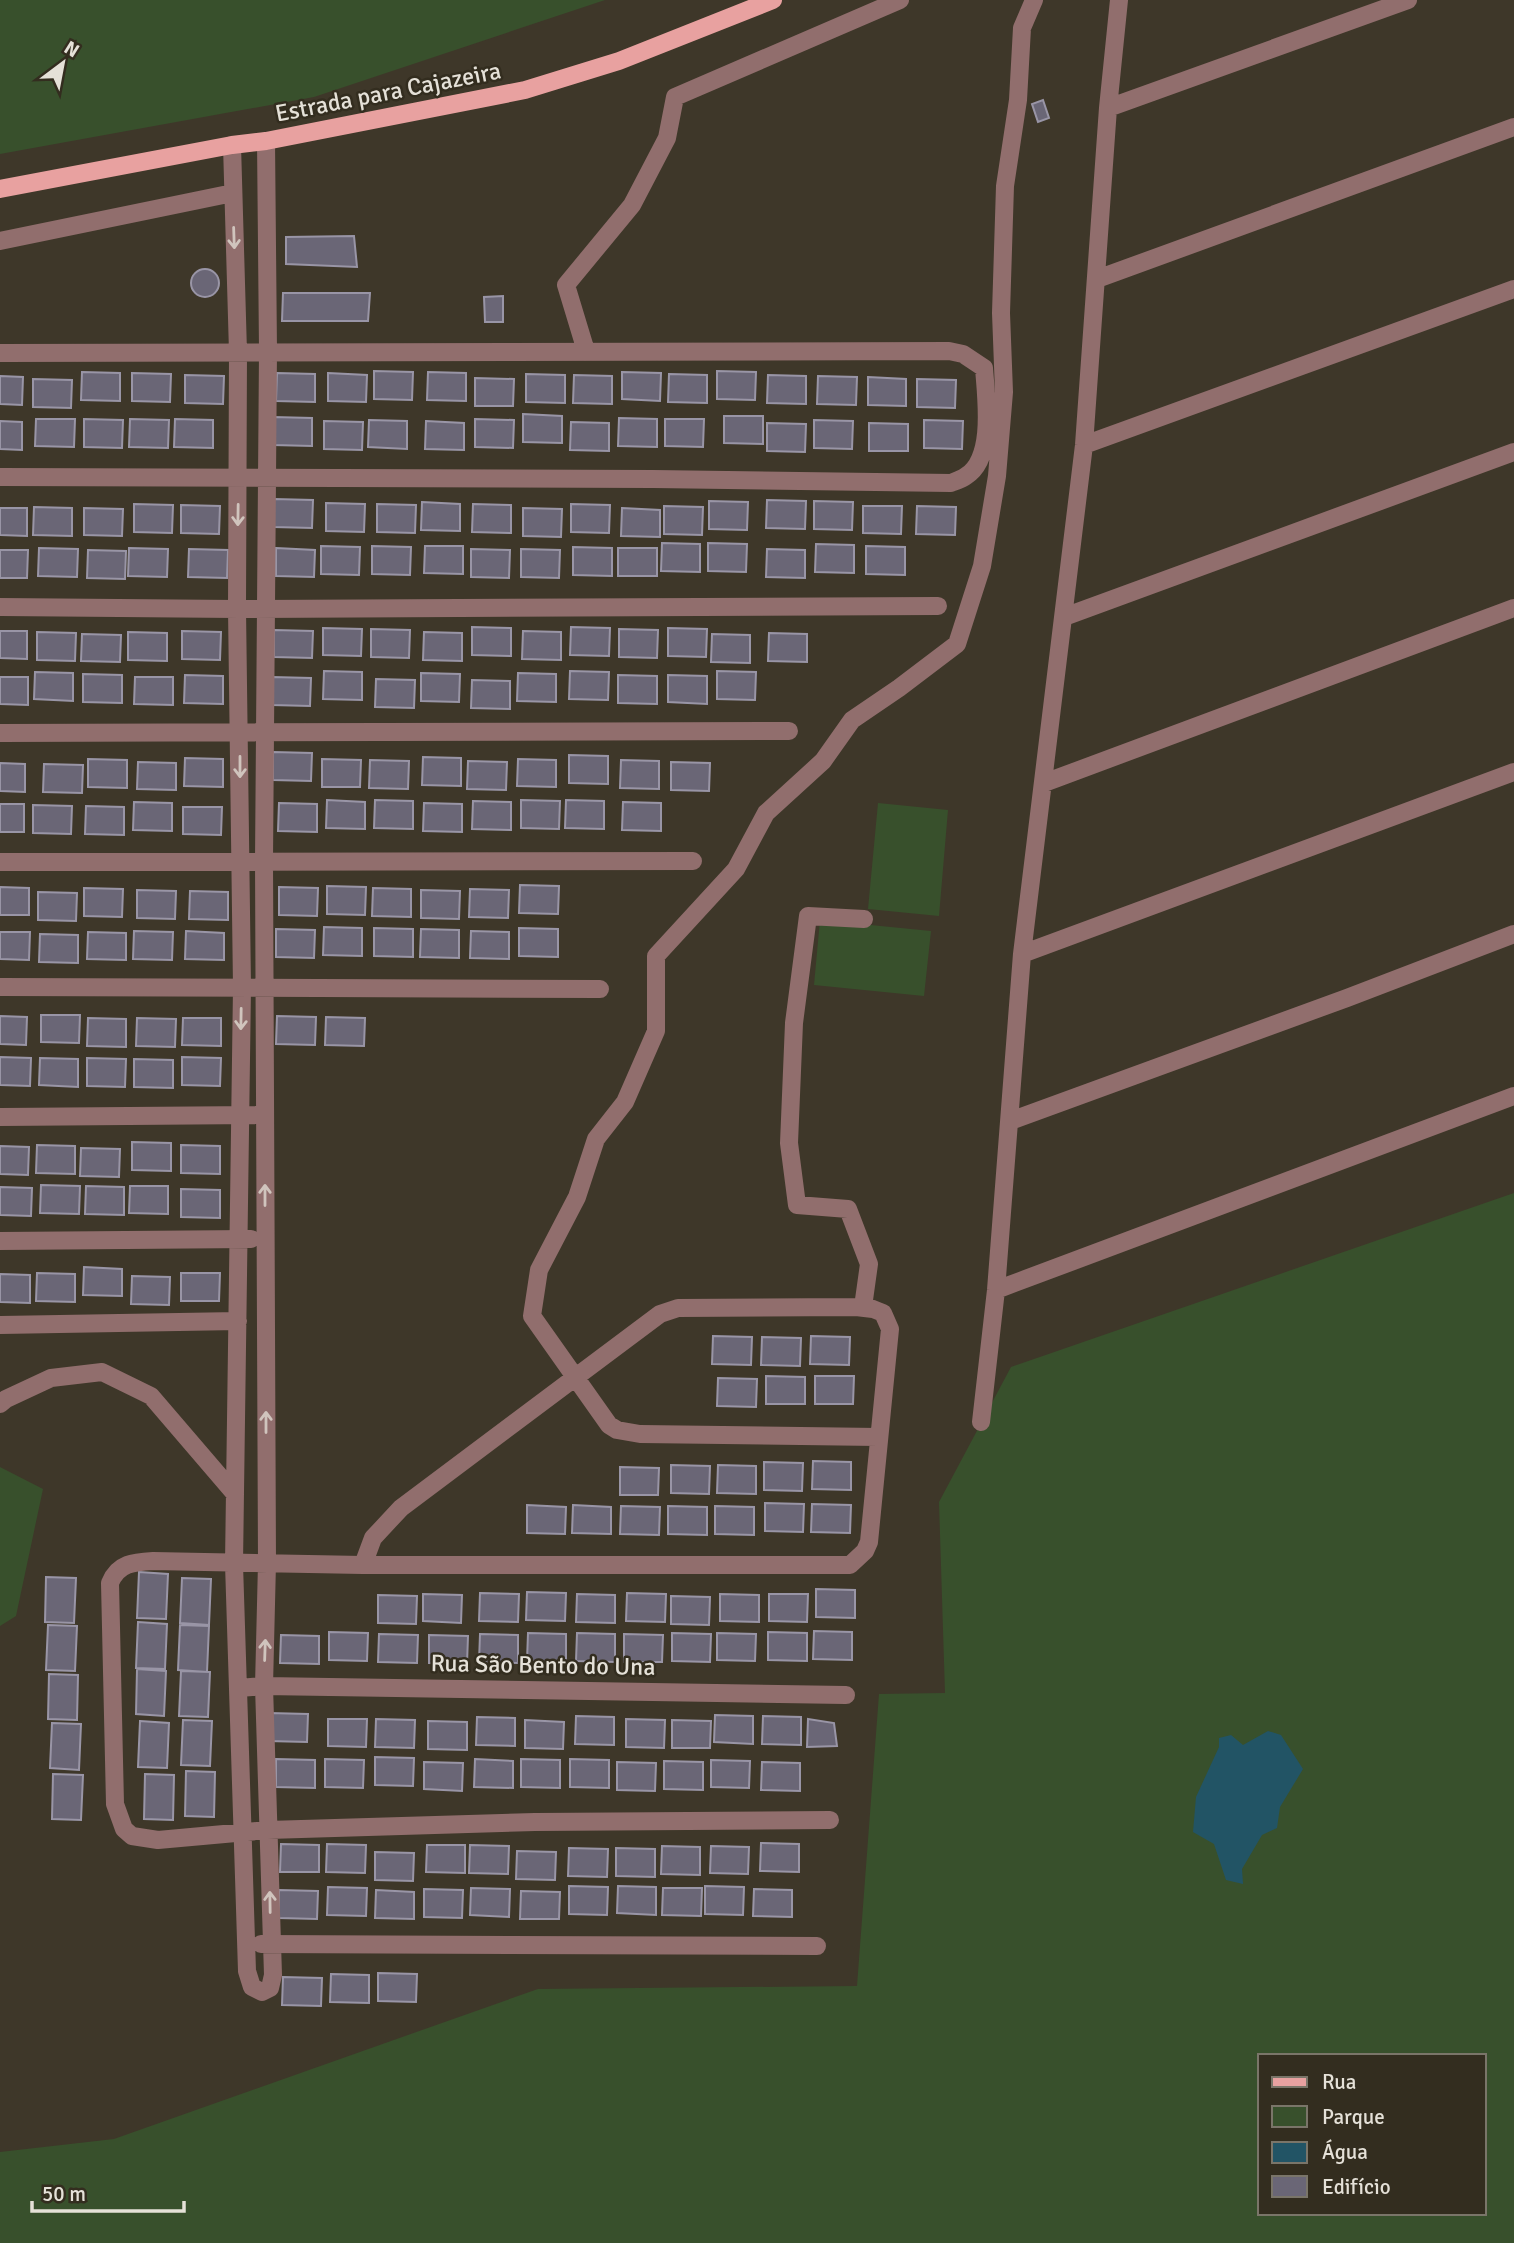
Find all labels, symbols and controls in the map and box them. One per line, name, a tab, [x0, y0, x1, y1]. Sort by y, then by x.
north arrow	[28, 28, 98, 98]
text: N	[60, 36, 83, 63]
street label: Estrada para Cajazeira	[273, 55, 503, 129]
one-way arrow	[228, 226, 241, 249]
one-way arrow	[231, 503, 245, 526]
one-way arrow	[233, 755, 247, 778]
one-way arrow	[234, 1007, 248, 1030]
one-way arrow	[258, 1183, 272, 1206]
one-way arrow	[259, 1411, 273, 1434]
one-way arrow	[258, 1638, 271, 1661]
street label: Rua São Bento do Una	[430, 1648, 656, 1682]
one-way arrow	[263, 1890, 277, 1913]
legend	[1258, 2054, 1486, 2215]
text: Rua	[1322, 2069, 1356, 2095]
text: Parque	[1322, 2104, 1385, 2130]
text: Água	[1322, 2139, 1368, 2165]
scale bar	[32, 2170, 184, 2214]
text: Edifício	[1322, 2174, 1391, 2200]
text: 50 m	[42, 2181, 86, 2207]

